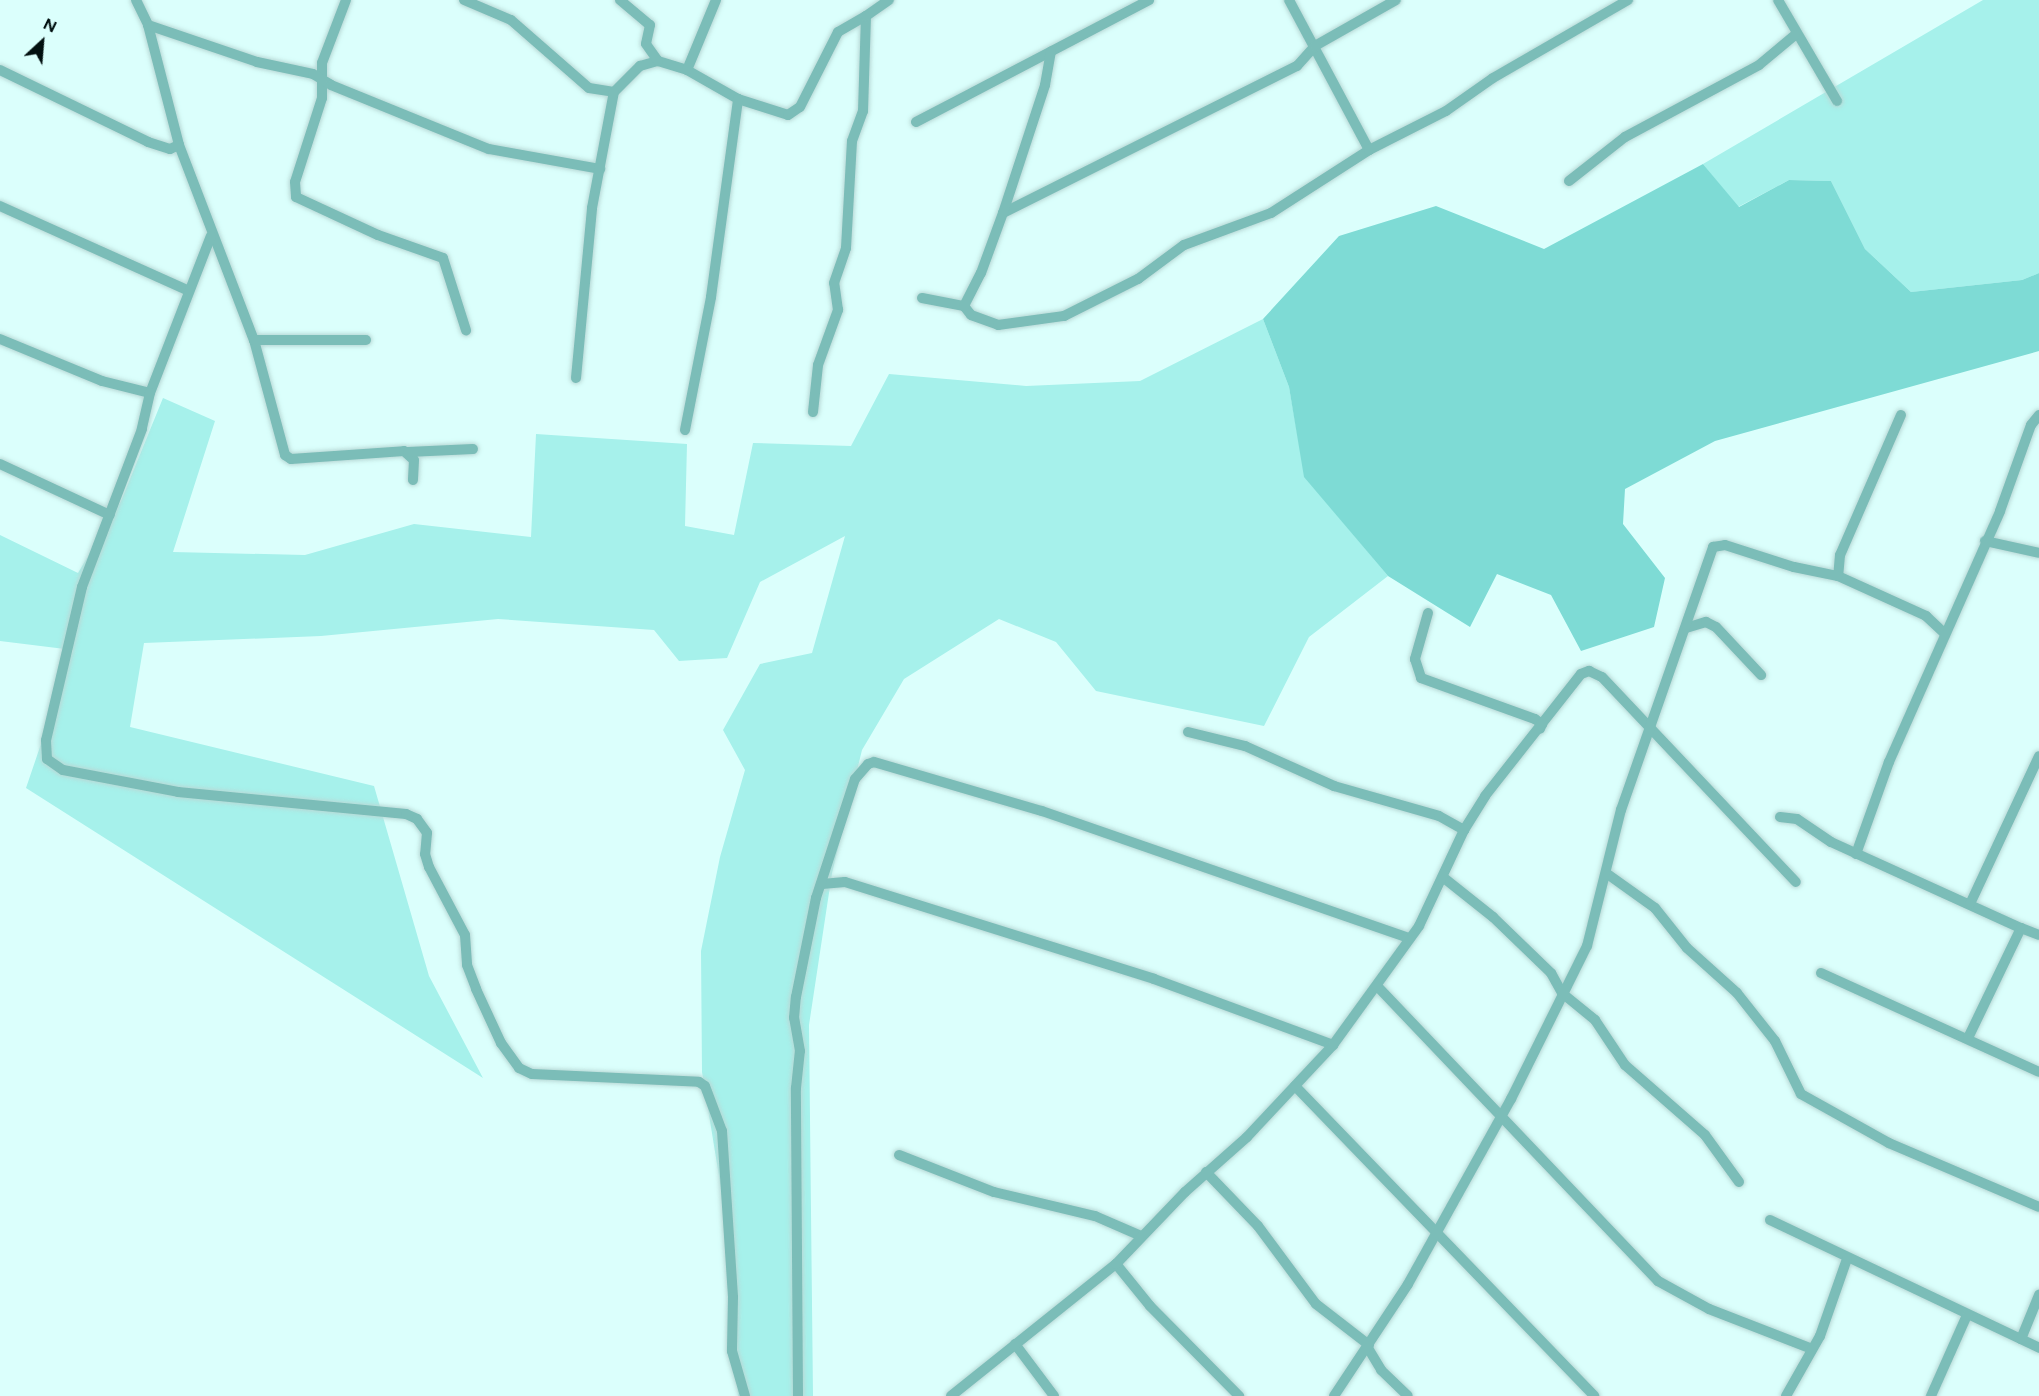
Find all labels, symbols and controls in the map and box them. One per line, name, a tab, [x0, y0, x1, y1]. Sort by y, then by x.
north arrow	[12, 12, 72, 72]
text: N	[40, 14, 60, 37]

